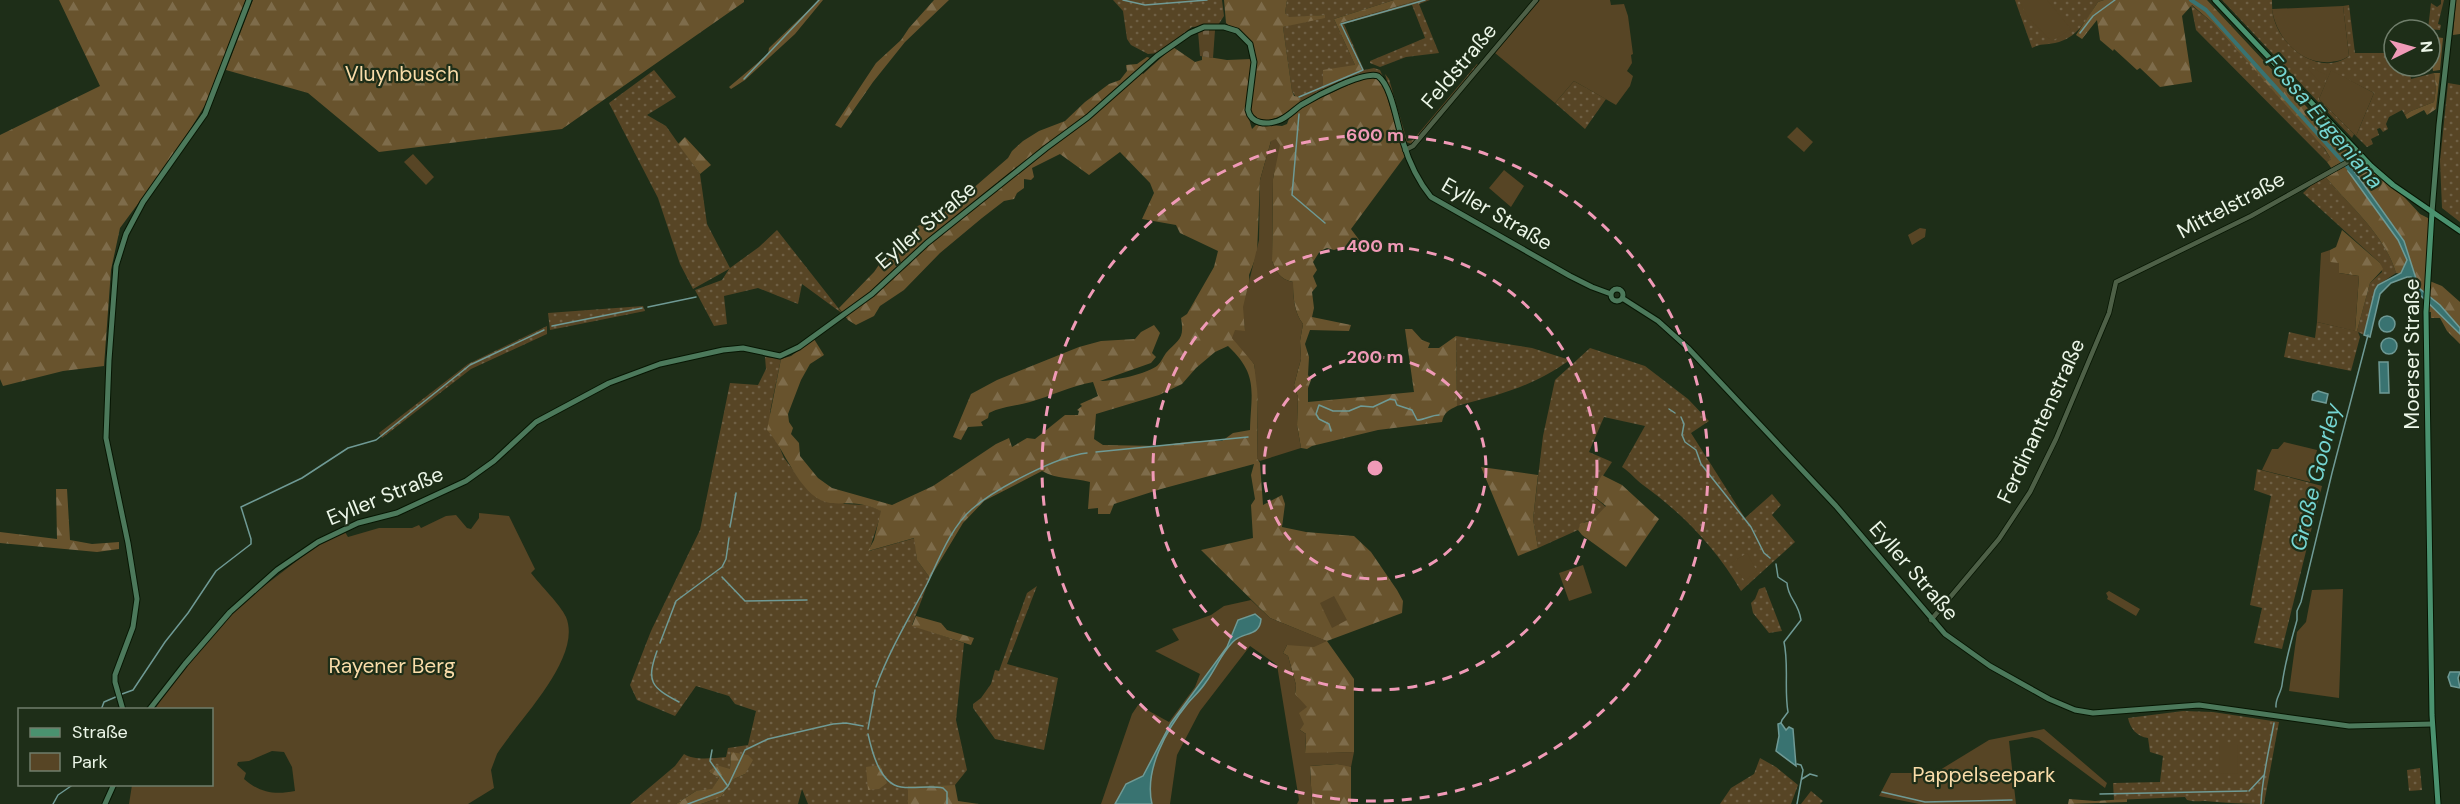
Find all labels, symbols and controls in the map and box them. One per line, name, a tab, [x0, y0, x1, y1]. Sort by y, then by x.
street label: Feldstraße	[1415, 17, 1503, 115]
north arrow	[2382, 18, 2442, 78]
text: N	[2415, 40, 2437, 53]
water label: Fossa Eugeniana	[2259, 47, 2390, 195]
park label: Vluynbusch	[345, 60, 459, 88]
text: 600 m	[1346, 123, 1404, 147]
street label: Mittelstraße	[2172, 165, 2290, 245]
street label: Eyller Straße	[1437, 171, 1557, 257]
street label: Eyller Straße	[870, 175, 982, 275]
text: 400 m	[1346, 234, 1404, 258]
street label: Moerser Straße	[2398, 279, 2426, 429]
street label: Ferdinantenstraße	[1991, 334, 2091, 508]
text: 200 m	[1347, 345, 1403, 369]
water label: Große Goorley	[2283, 400, 2348, 554]
centre of rings	[1365, 458, 1385, 478]
street label: Eyller Straße	[323, 460, 447, 532]
street label: Eyller Straße	[1863, 515, 1965, 627]
park label: Rayener Berg	[328, 652, 456, 680]
legend	[18, 708, 213, 786]
text: Straße	[72, 720, 128, 744]
text: Park	[72, 750, 108, 774]
park label: Pappelseepark	[1912, 761, 2056, 789]

